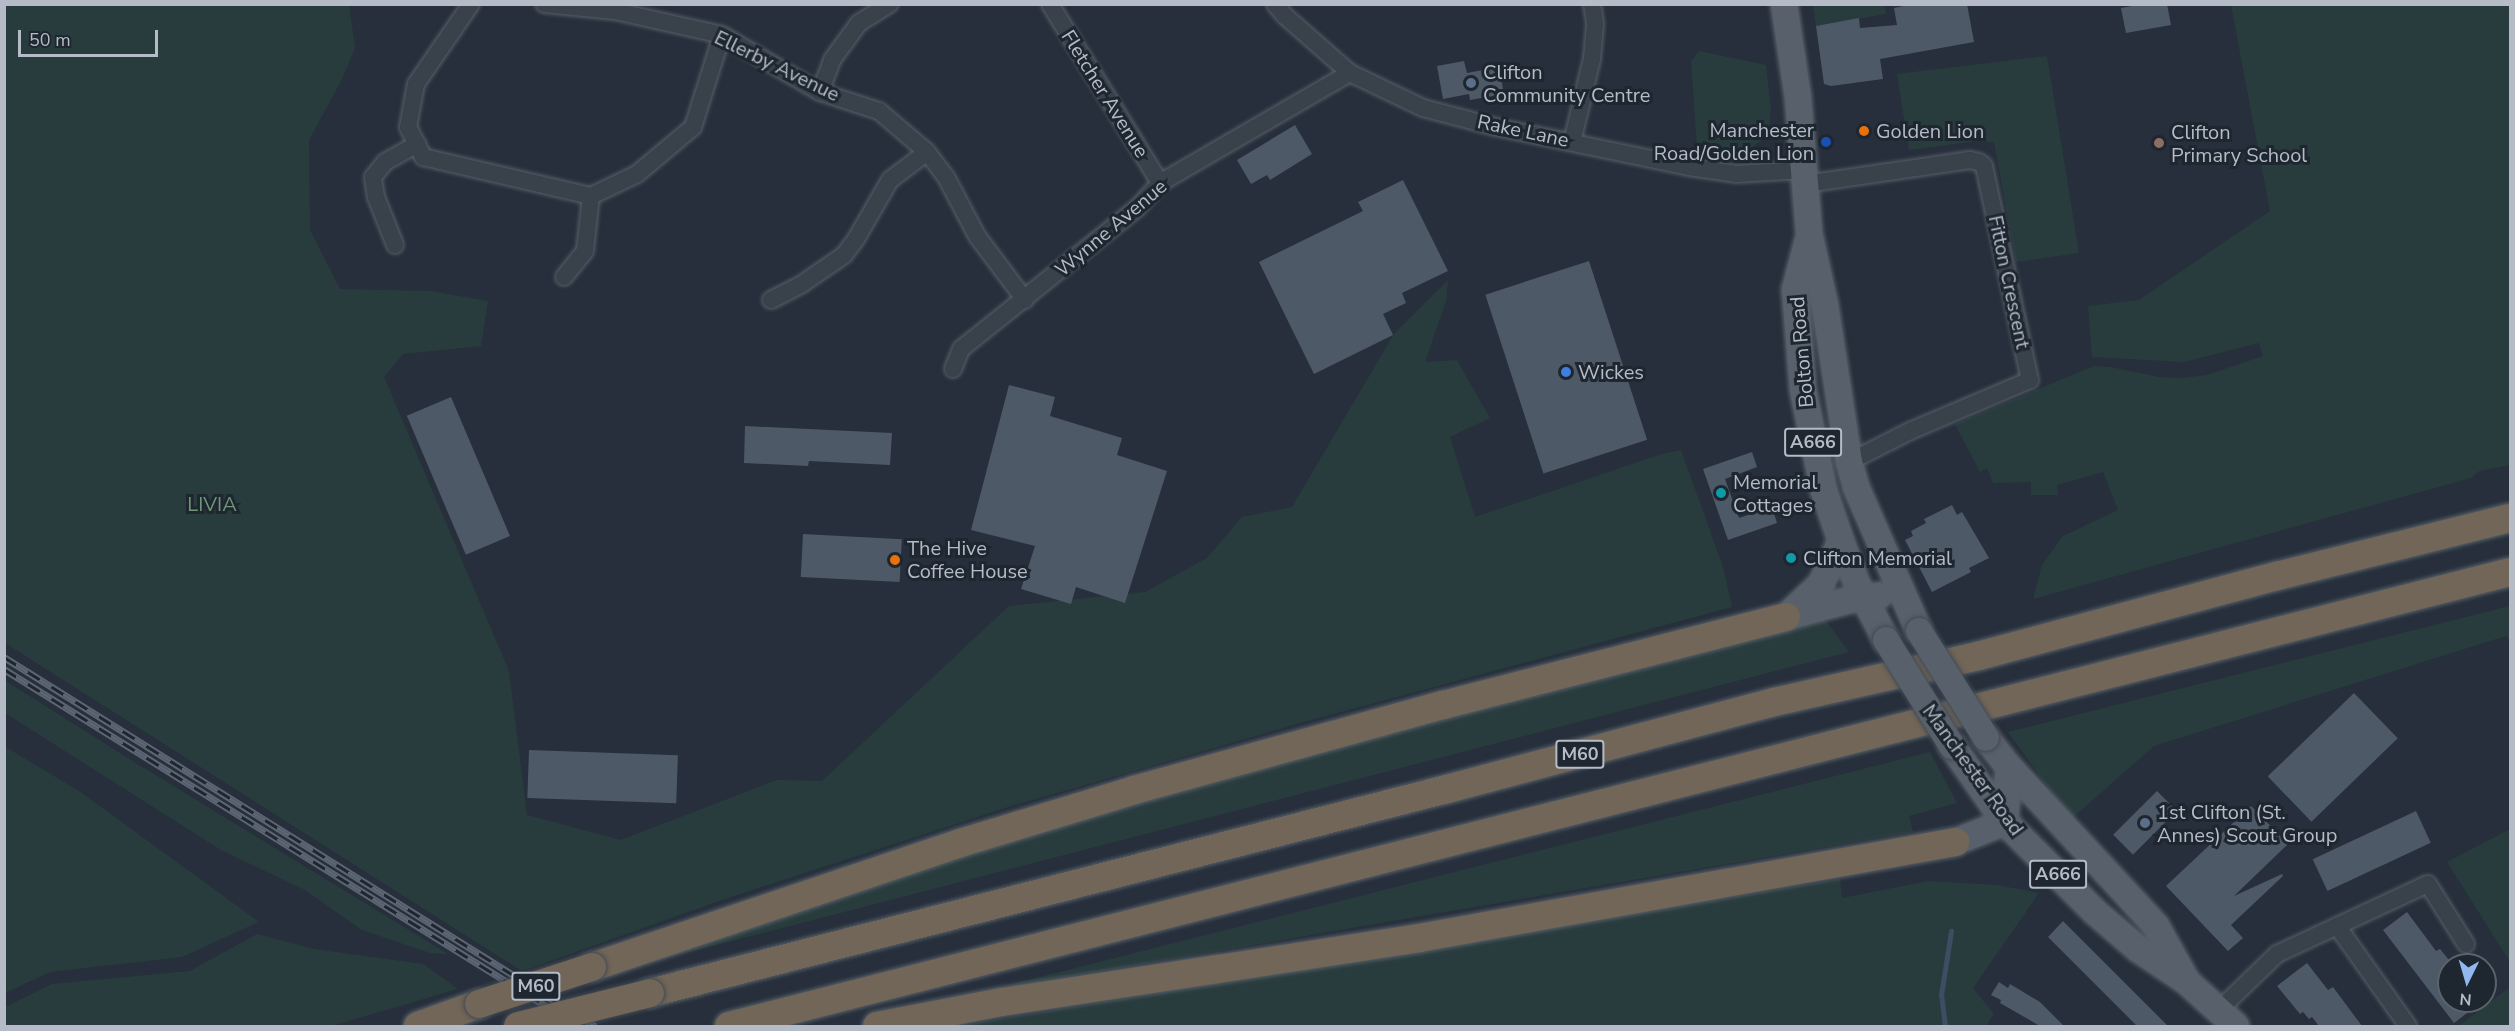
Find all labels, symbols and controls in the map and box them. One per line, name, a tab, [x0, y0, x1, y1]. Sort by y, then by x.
scale bar	[21, 18, 160, 56]
street label: Ellerby Avenue	[711, 25, 843, 107]
street label: Fletcher Avenue	[1056, 26, 1154, 162]
text: 50 m	[29, 28, 71, 52]
place label: Clifton Community Centre	[1483, 60, 1650, 107]
marker: Clifton Community Centre	[1464, 76, 1478, 90]
street label: Rake Lane	[1475, 110, 1571, 152]
place label: Manchester Road/Golden Lion	[1654, 118, 1814, 165]
place label: Golden Lion	[1876, 119, 1984, 143]
place label: Clifton Primary School	[2171, 120, 2307, 167]
marker: Golden Lion	[1857, 124, 1871, 138]
marker: Manchester Road/Golden Lion	[1819, 135, 1833, 149]
marker: Clifton Primary School	[2152, 136, 2166, 150]
street label: Wynne Avenue	[1050, 174, 1172, 282]
street label: Fitton Crescent	[1983, 213, 2035, 351]
street label: Bolton Road	[1785, 295, 1819, 409]
place label: Wickes	[1578, 360, 1644, 384]
marker: Wickes	[1559, 365, 1573, 379]
road number: A666	[1783, 427, 1843, 457]
place label: Memorial Cottages	[1733, 470, 1817, 517]
marker: Memorial Cottages	[1714, 486, 1728, 500]
park label: LIVIA	[187, 492, 237, 516]
place label: The Hive Coffee House	[907, 536, 1028, 583]
place label: Clifton Memorial	[1803, 546, 1952, 570]
marker: Clifton Memorial	[1784, 551, 1798, 565]
marker: The Hive Coffee House	[888, 553, 902, 567]
street label: Manchester Road	[1917, 700, 2029, 840]
road number: M60	[1554, 739, 1606, 769]
place label: 1st Clifton (St. Annes) Scout Group	[2157, 800, 2337, 847]
marker: 1st Clifton (St. Annes) Scout Group	[2138, 816, 2152, 830]
road number: A666	[2028, 859, 2088, 889]
north arrow	[2437, 953, 2497, 1013]
road number: M60	[510, 971, 562, 1001]
text: N	[2459, 987, 2473, 1010]

